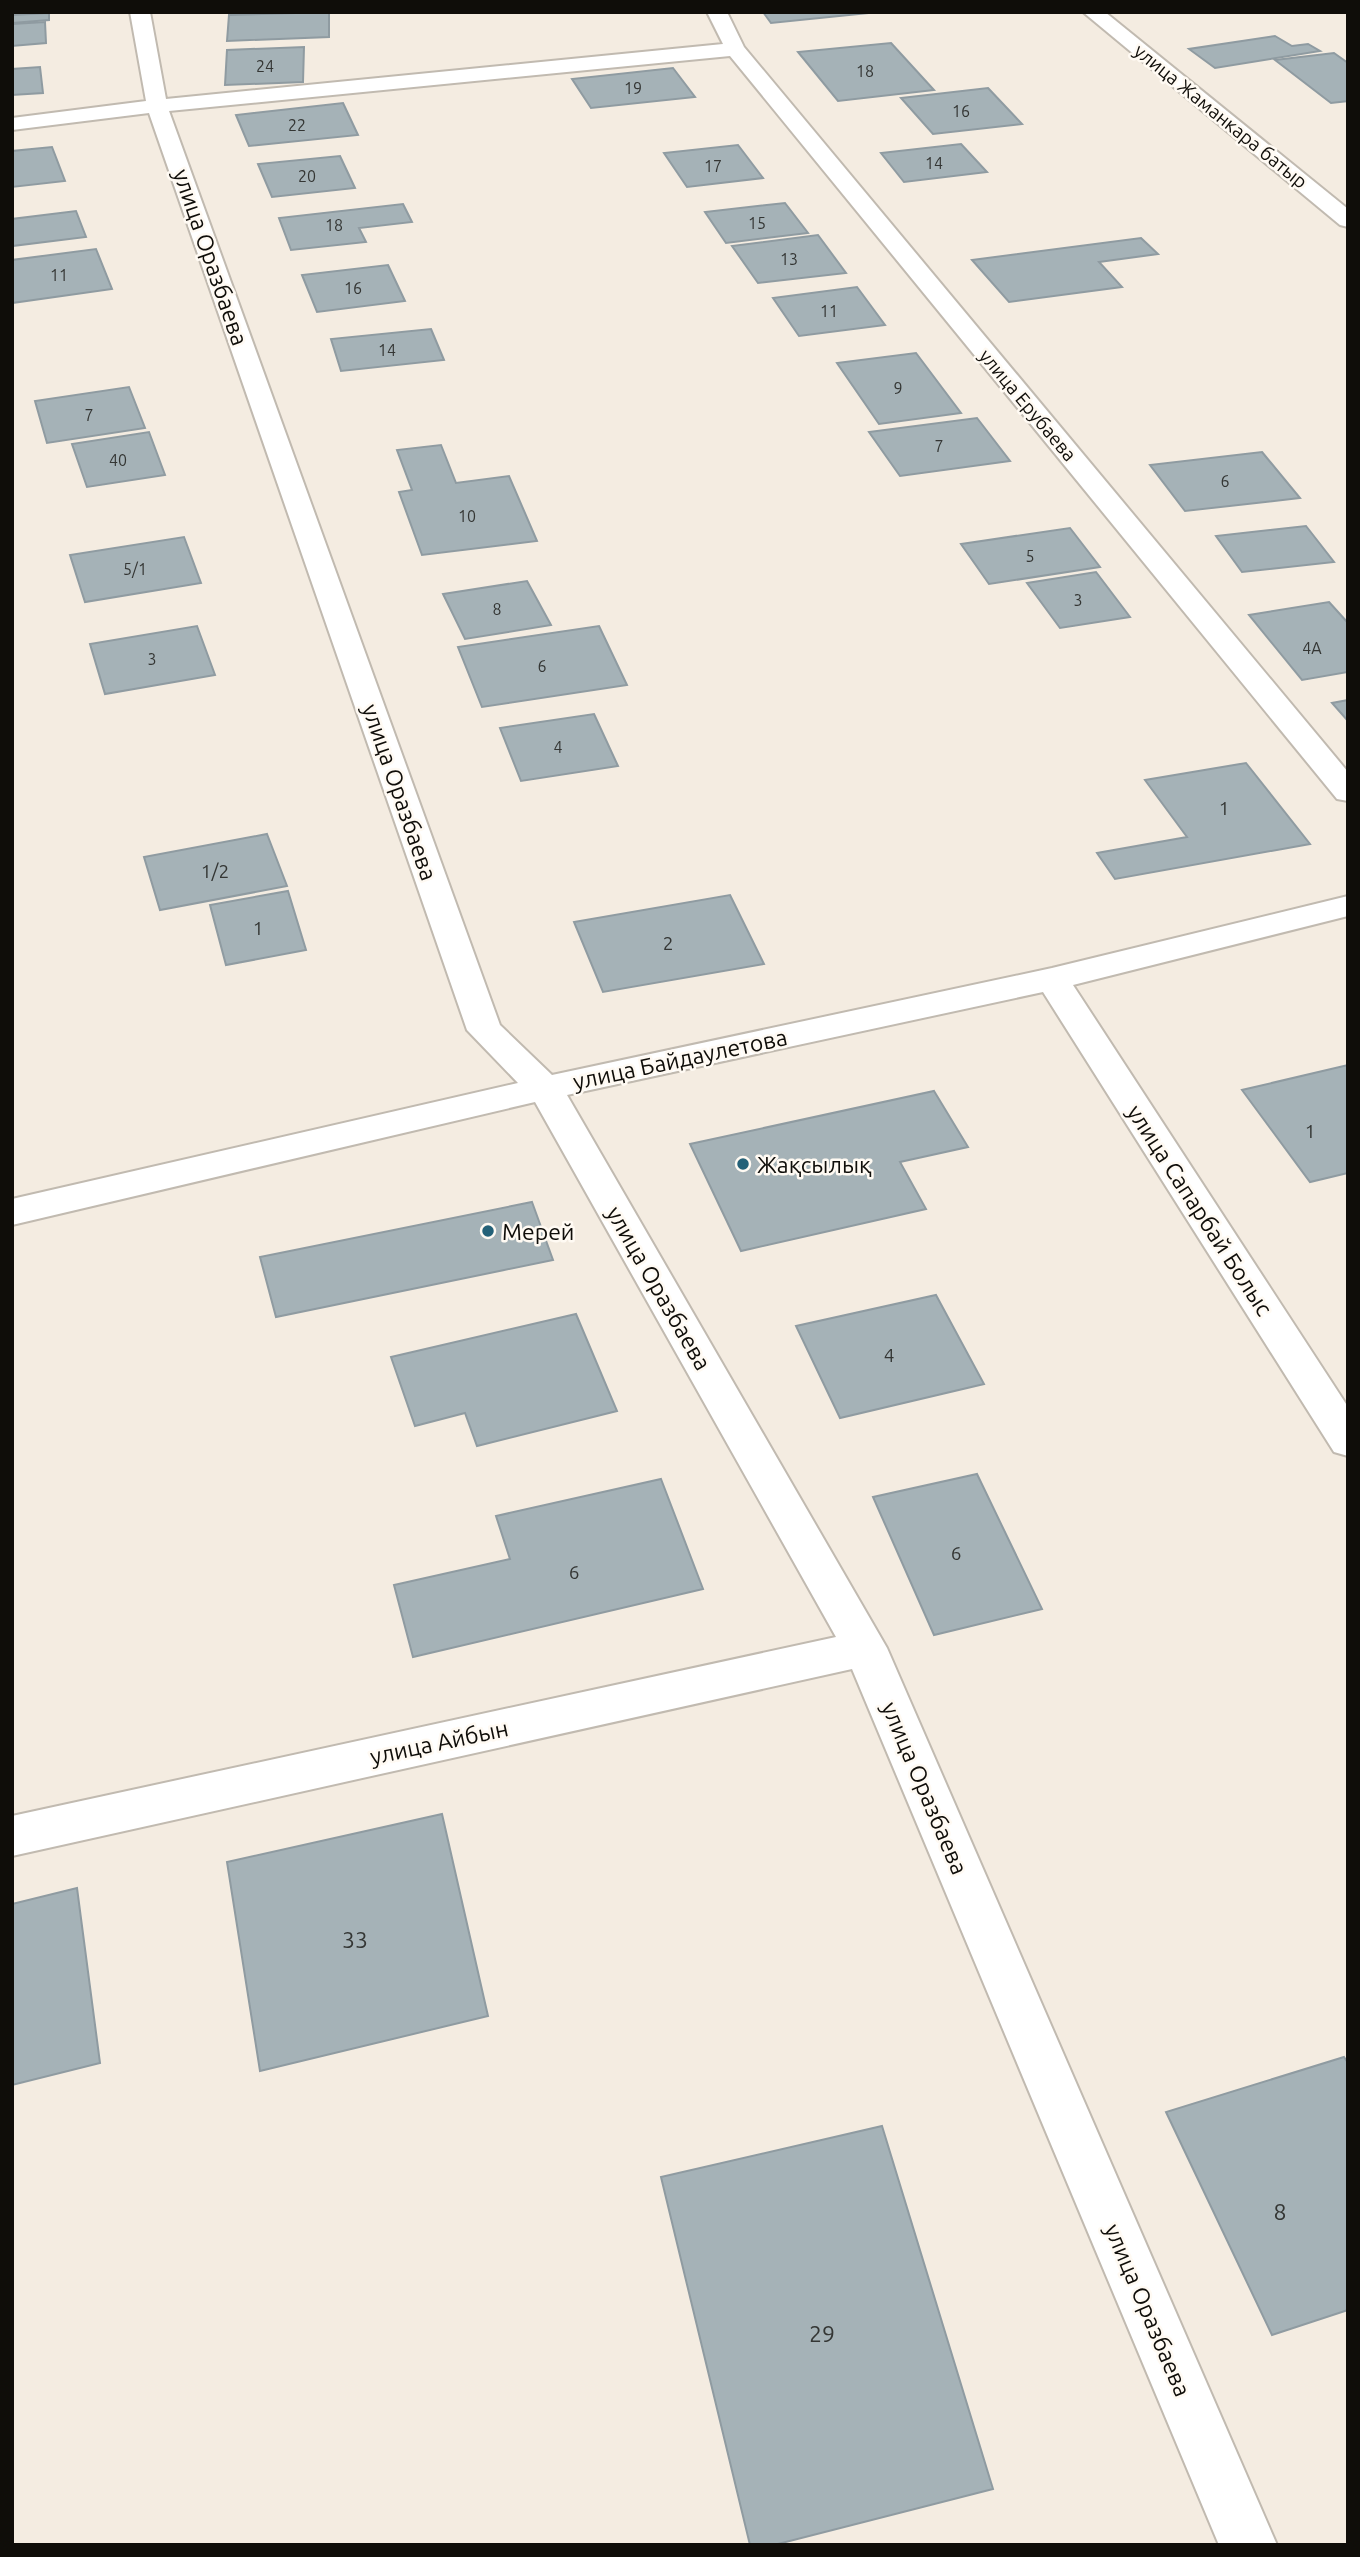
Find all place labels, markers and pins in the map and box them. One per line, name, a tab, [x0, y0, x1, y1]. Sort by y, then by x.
place label: Жақсылық	[757, 1152, 872, 1177]
marker: Жақсылық	[735, 1156, 751, 1172]
place label: Мерей	[502, 1219, 574, 1244]
marker: Мерей	[480, 1223, 496, 1239]

